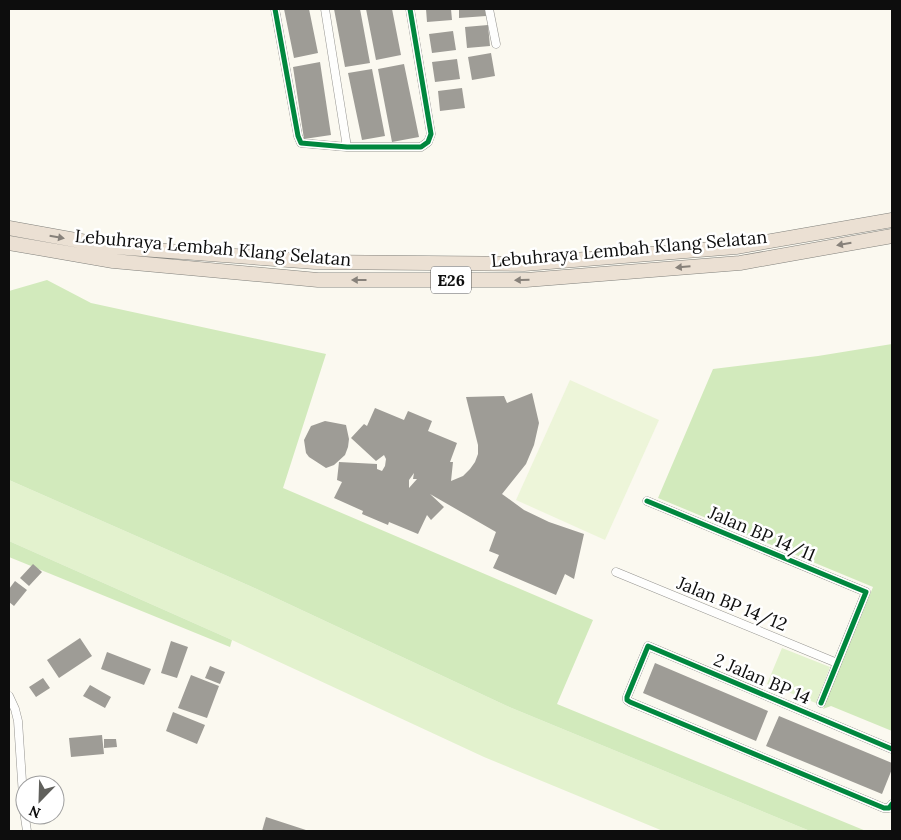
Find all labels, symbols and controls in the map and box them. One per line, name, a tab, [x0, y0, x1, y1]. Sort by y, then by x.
street label: Lebuhraya Lembah Klang Selatan	[74, 224, 352, 271]
street label: Lebuhraya Lembah Klang Selatan	[490, 225, 768, 272]
one-way arrow	[49, 233, 65, 241]
one-way arrow	[836, 241, 852, 249]
one-way arrow	[675, 264, 691, 272]
road number: E26	[431, 266, 471, 294]
one-way arrow	[351, 276, 367, 284]
one-way arrow	[513, 276, 529, 284]
street label: Jalan BP 14/11	[704, 500, 819, 566]
street label: Jalan BP 14/12	[673, 571, 791, 636]
street label: 2 Jalan BP 14	[710, 648, 814, 709]
north arrow	[15, 775, 65, 825]
text: N	[26, 801, 43, 822]

